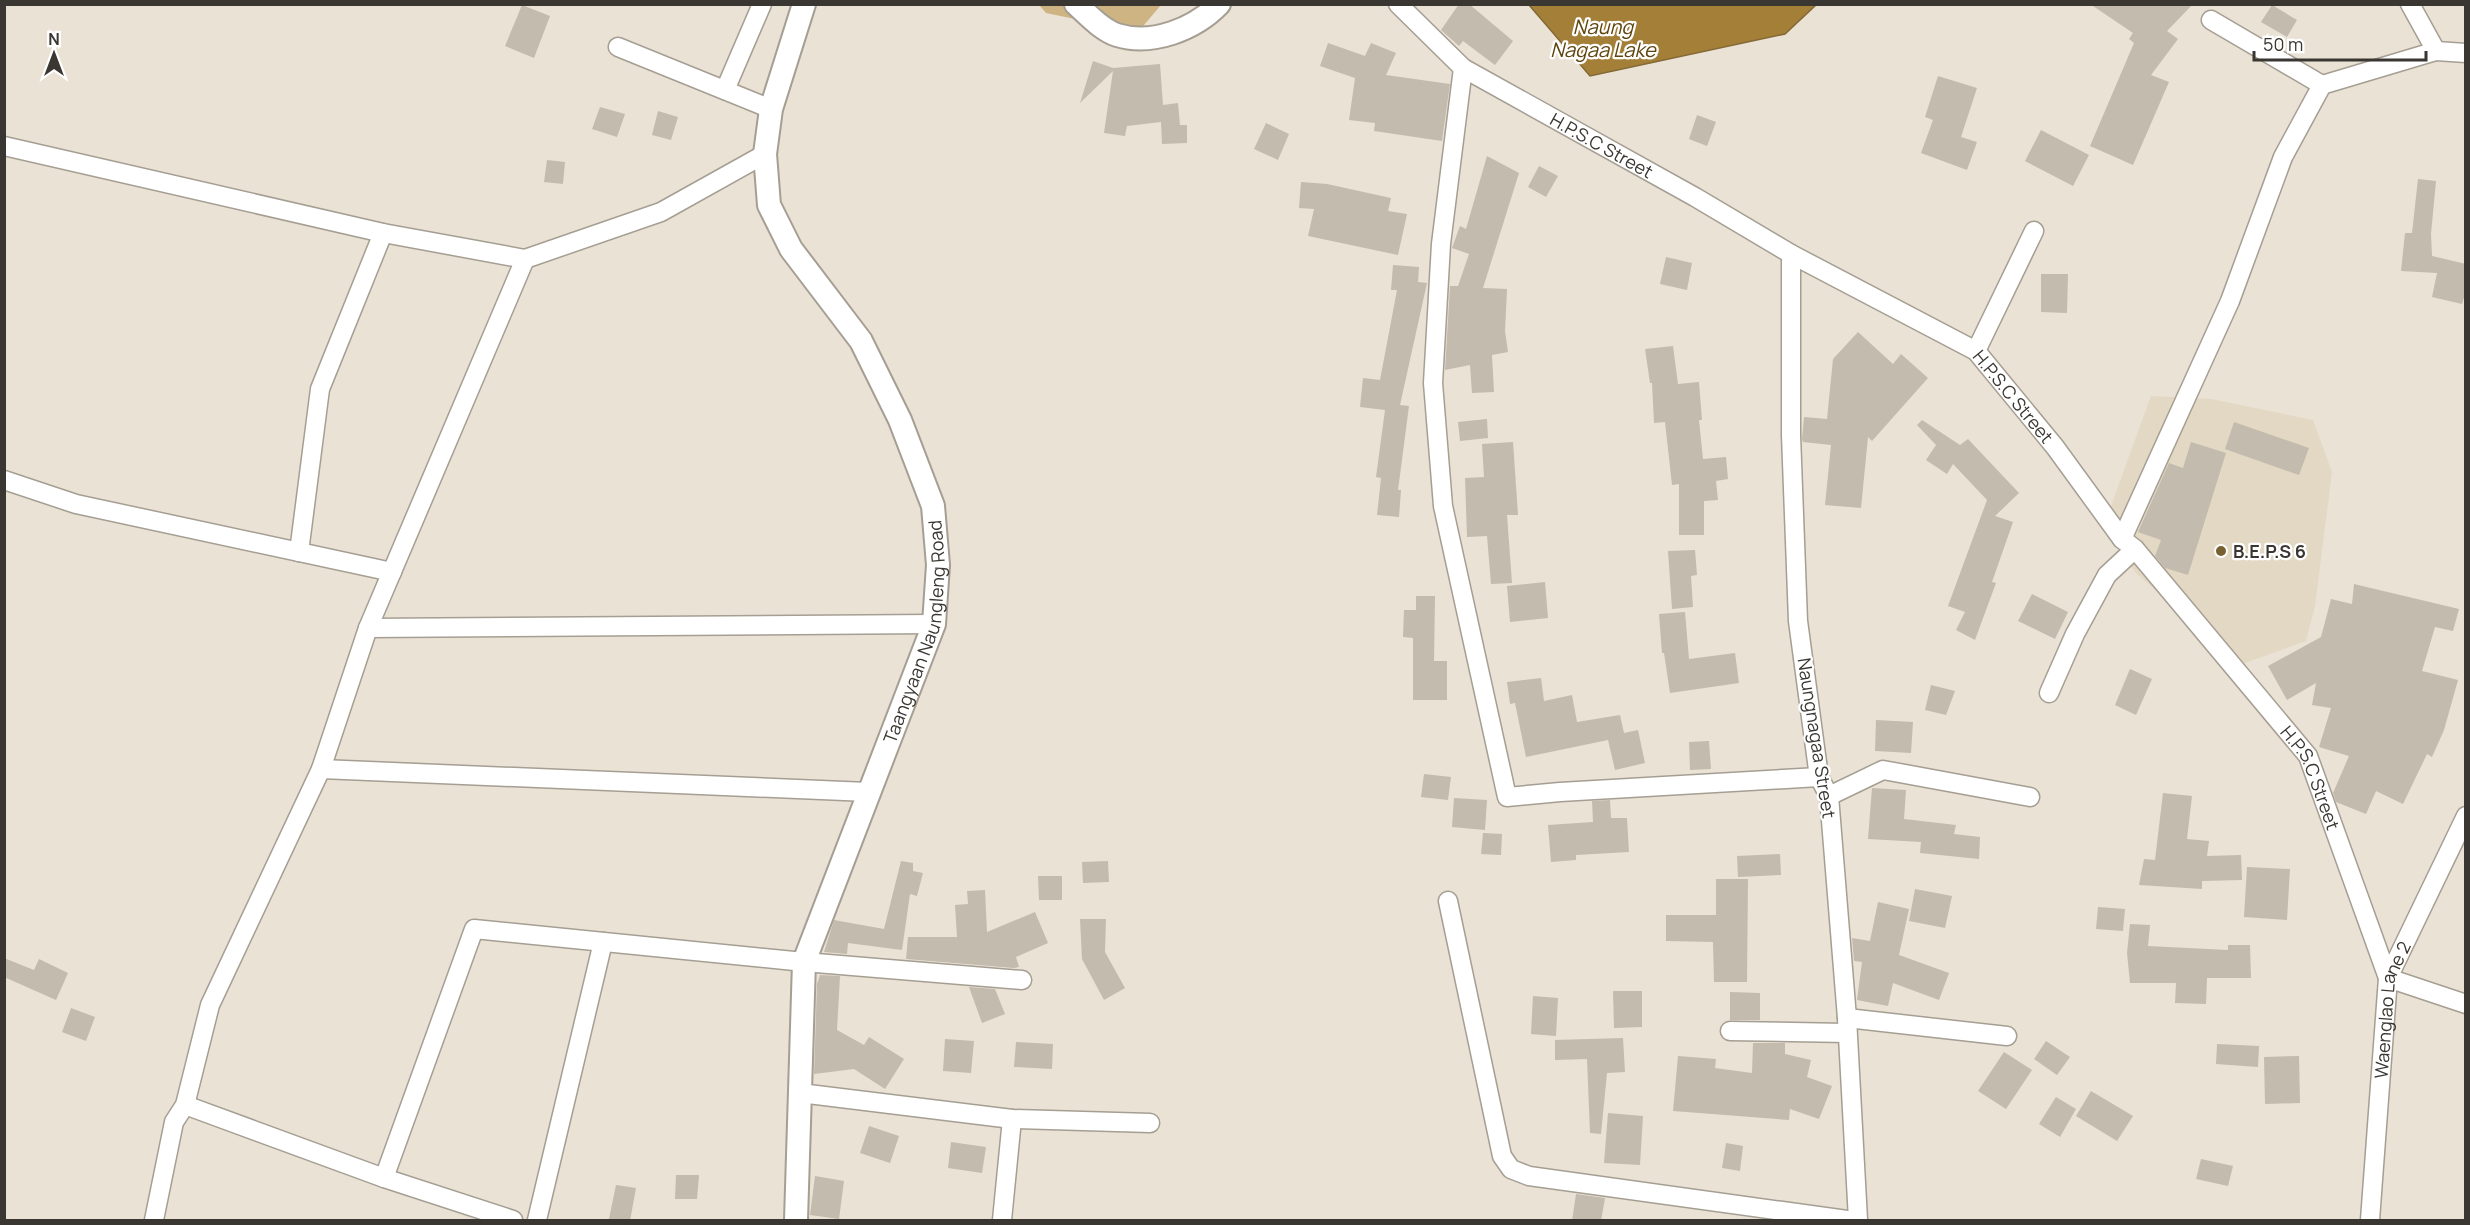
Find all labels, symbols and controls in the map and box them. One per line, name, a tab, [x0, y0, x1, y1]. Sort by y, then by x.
water label: Naung Nagaa Lake	[1550, 13, 1657, 63]
north arrow	[24, 24, 84, 84]
scale bar	[2254, 24, 2426, 62]
text: N	[48, 28, 60, 50]
text: 50 m	[2263, 32, 2303, 56]
street label: H.P.S.C Street	[1546, 107, 1657, 183]
street label: H.P.S.C Street	[1968, 345, 2059, 448]
street label: Taangyaan Naungleng Road	[877, 519, 950, 747]
place label: B.E.P.S 6	[2233, 539, 2306, 563]
marker: B.E.P.S 6	[2214, 544, 2228, 558]
street label: Naungnagaa Street	[1792, 656, 1842, 820]
street label: H.P.S.C Street	[2275, 720, 2346, 833]
street label: Waenglao Lane 2	[2369, 937, 2416, 1079]

